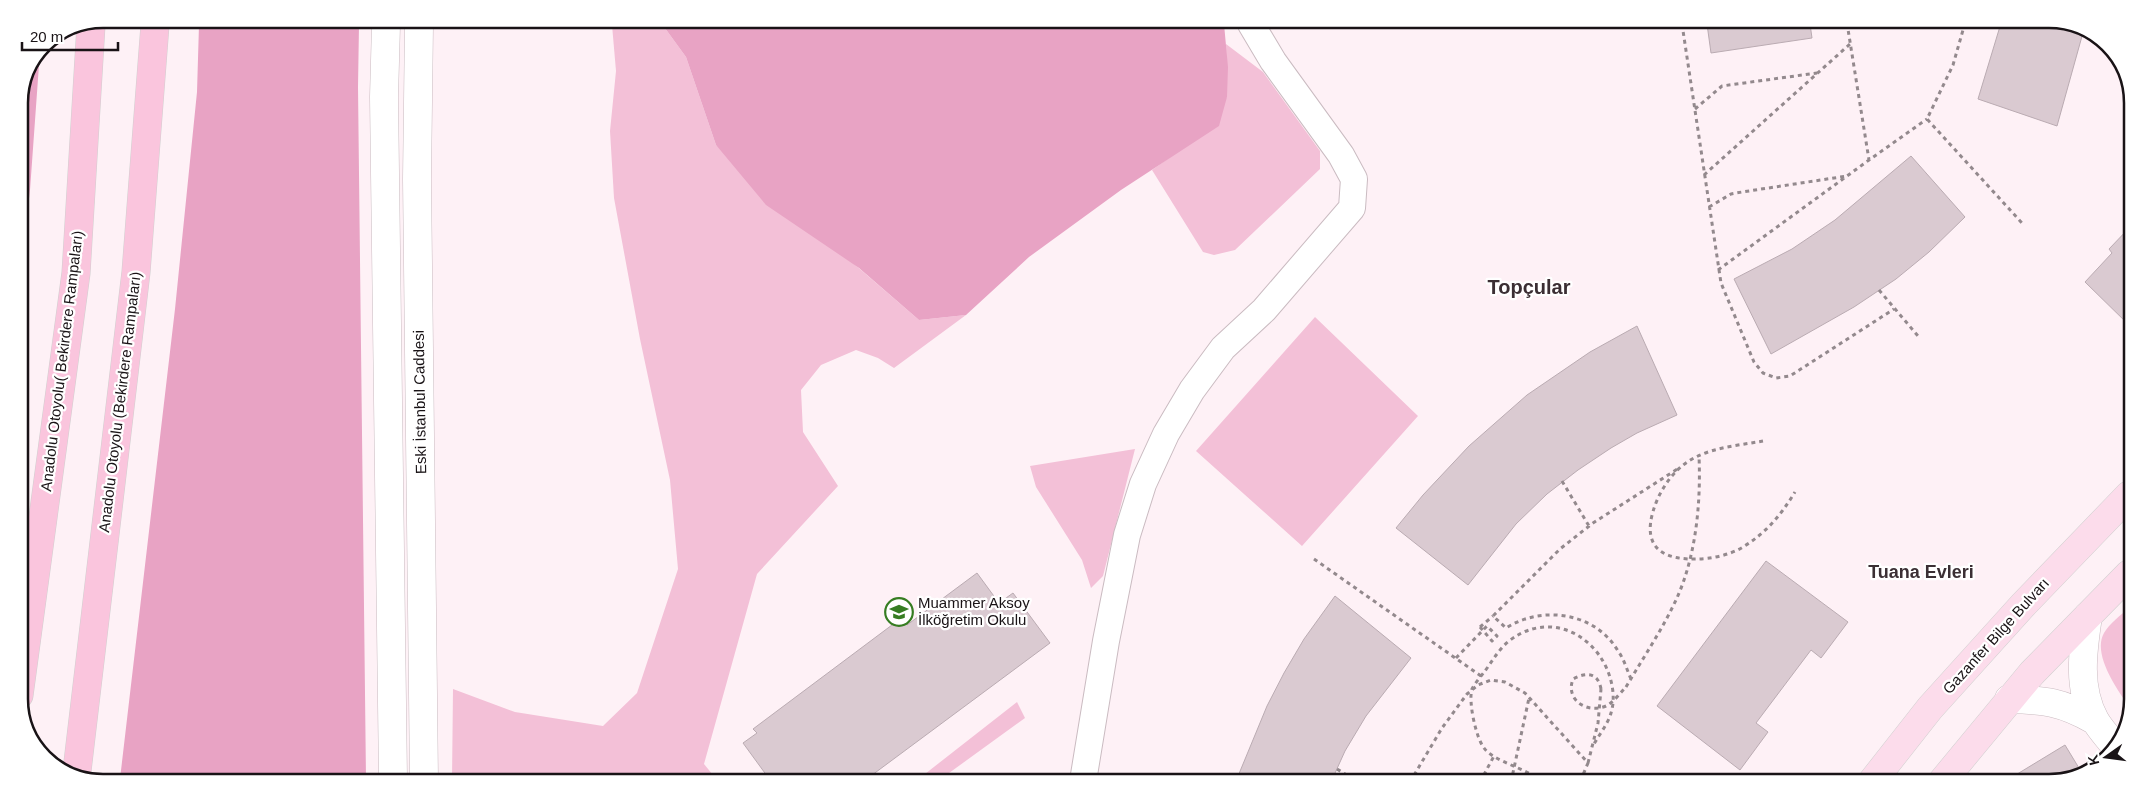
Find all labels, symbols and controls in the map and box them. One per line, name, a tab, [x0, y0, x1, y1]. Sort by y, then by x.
scale bar	[22, 20, 119, 52]
text: 20 m	[30, 28, 63, 45]
street label: Anadolu Otoyolu( Bekirdere Rampaları)	[37, 230, 86, 492]
street label: Anadolu Otoyolu (Bekirdere Rampaları)	[95, 271, 144, 533]
district label: Topçular	[1488, 276, 1571, 298]
street label: Eski İstanbul Caddesi	[410, 330, 429, 474]
district label: Tuana Evleri	[1868, 562, 1974, 582]
street label: Gazanfer Bilge Bulvarı	[1939, 574, 2052, 697]
place label: Muammer Aksoy İlköğretim Okulu	[918, 594, 1030, 628]
school or university icon: Muammer Aksoy İlköğretim Okulu	[884, 597, 914, 627]
north arrow	[2081, 732, 2131, 782]
text: K	[2084, 753, 2102, 767]

